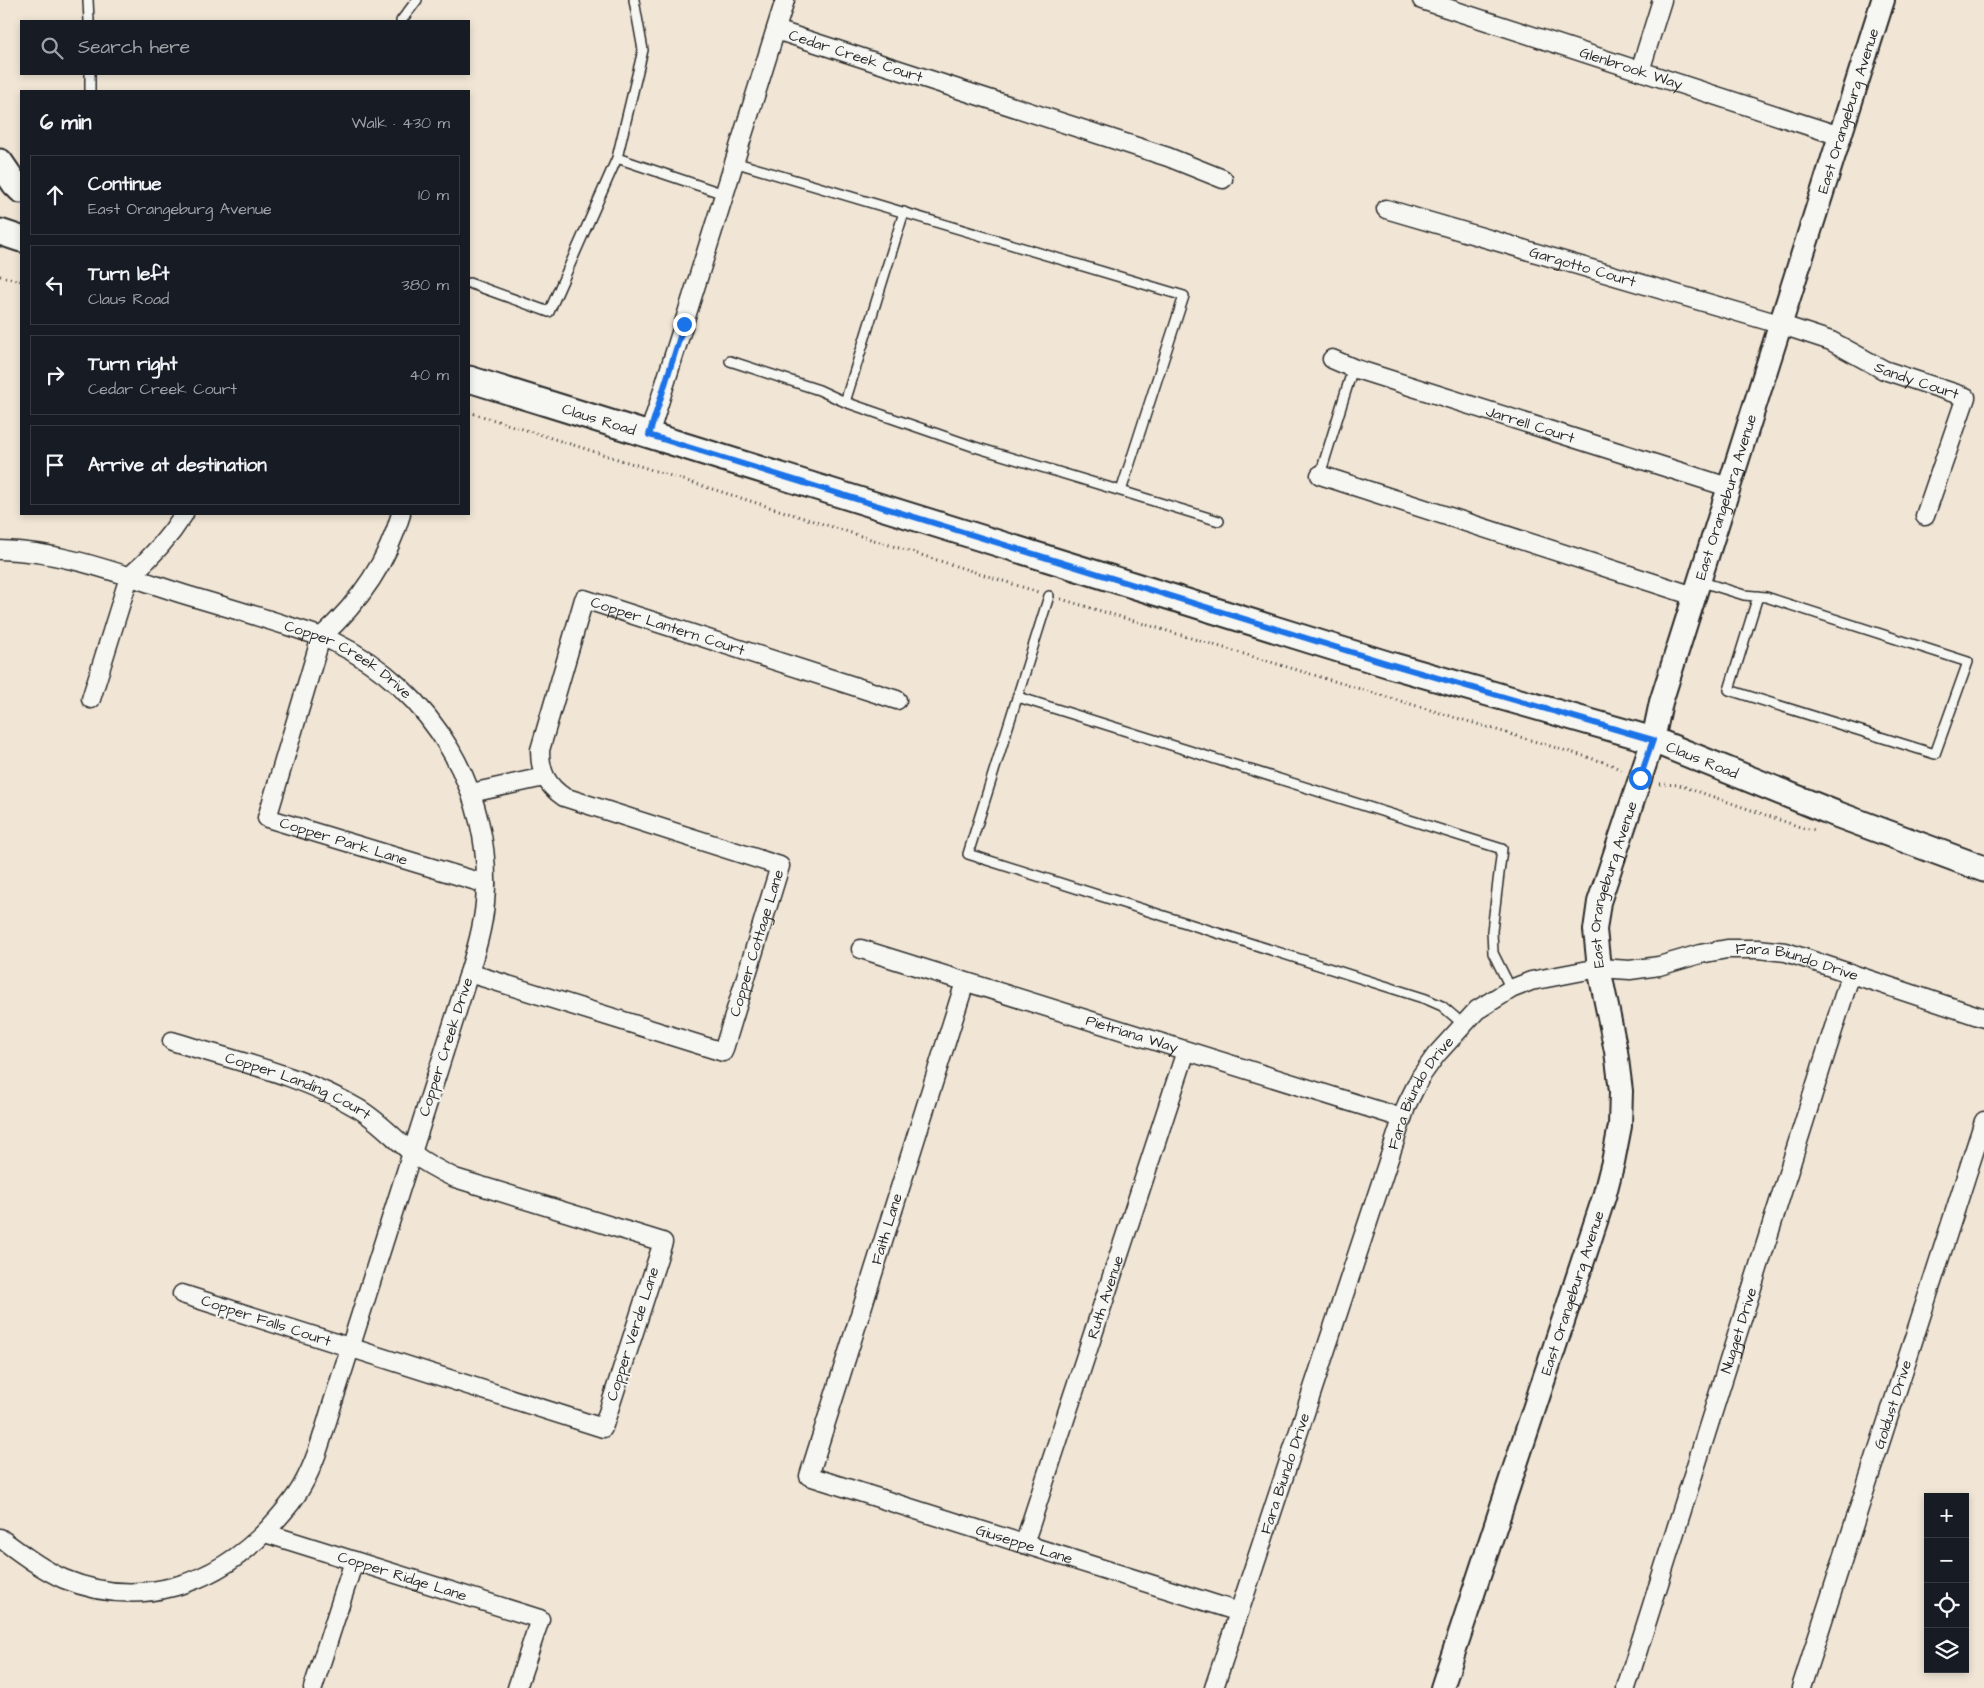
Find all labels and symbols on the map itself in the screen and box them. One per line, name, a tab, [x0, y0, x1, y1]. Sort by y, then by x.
street label: Cedar Creek Court	[786, 24, 926, 87]
street label: East Orangeburg Avenue	[1812, 26, 1884, 196]
street label: Glenbrook Way	[1577, 42, 1685, 96]
street label: Gargotto Court	[1527, 241, 1639, 292]
route end	[673, 313, 696, 336]
street label: Sandy Court	[1871, 356, 1962, 404]
street label: Claus Road	[559, 398, 639, 441]
street label: Jarrell Court	[1483, 400, 1577, 448]
street label: East Orangeburg Avenue	[1690, 412, 1762, 582]
street label: Copper Lantern Court	[588, 591, 747, 661]
street label: Copper Creek Drive	[282, 615, 417, 703]
street label: Claus Road	[1663, 736, 1742, 784]
route start	[1629, 767, 1652, 790]
street label: East Orangeburg Avenue	[1584, 798, 1642, 969]
street label: Copper Park Lane	[277, 812, 410, 870]
street label: Copper Cottage Lane	[724, 867, 789, 1019]
street label: Fara Biundo Drive	[1735, 939, 1861, 986]
street label: Copper Creek Drive	[414, 975, 478, 1119]
street label: Pietriana Way	[1083, 1009, 1181, 1059]
street label: Fara Biundo Drive	[1382, 1032, 1459, 1152]
street label: Copper Landing Court	[223, 1047, 375, 1125]
street label: Faith Lane	[866, 1191, 908, 1267]
street label: East Orangeburg Avenue	[1535, 1208, 1609, 1378]
street label: Ruth Avenue	[1082, 1253, 1129, 1341]
street label: Copper Verde Lane	[601, 1264, 665, 1404]
street label: Nugget Drive	[1715, 1285, 1762, 1376]
street label: Copper Falls Court	[198, 1290, 334, 1352]
street label: Goldust Drive	[1868, 1357, 1917, 1452]
street label: Fara Biundo Drive	[1255, 1410, 1315, 1537]
street label: Giuseppe Lane	[973, 1519, 1075, 1569]
street label: Copper Ridge Lane	[335, 1546, 470, 1606]

